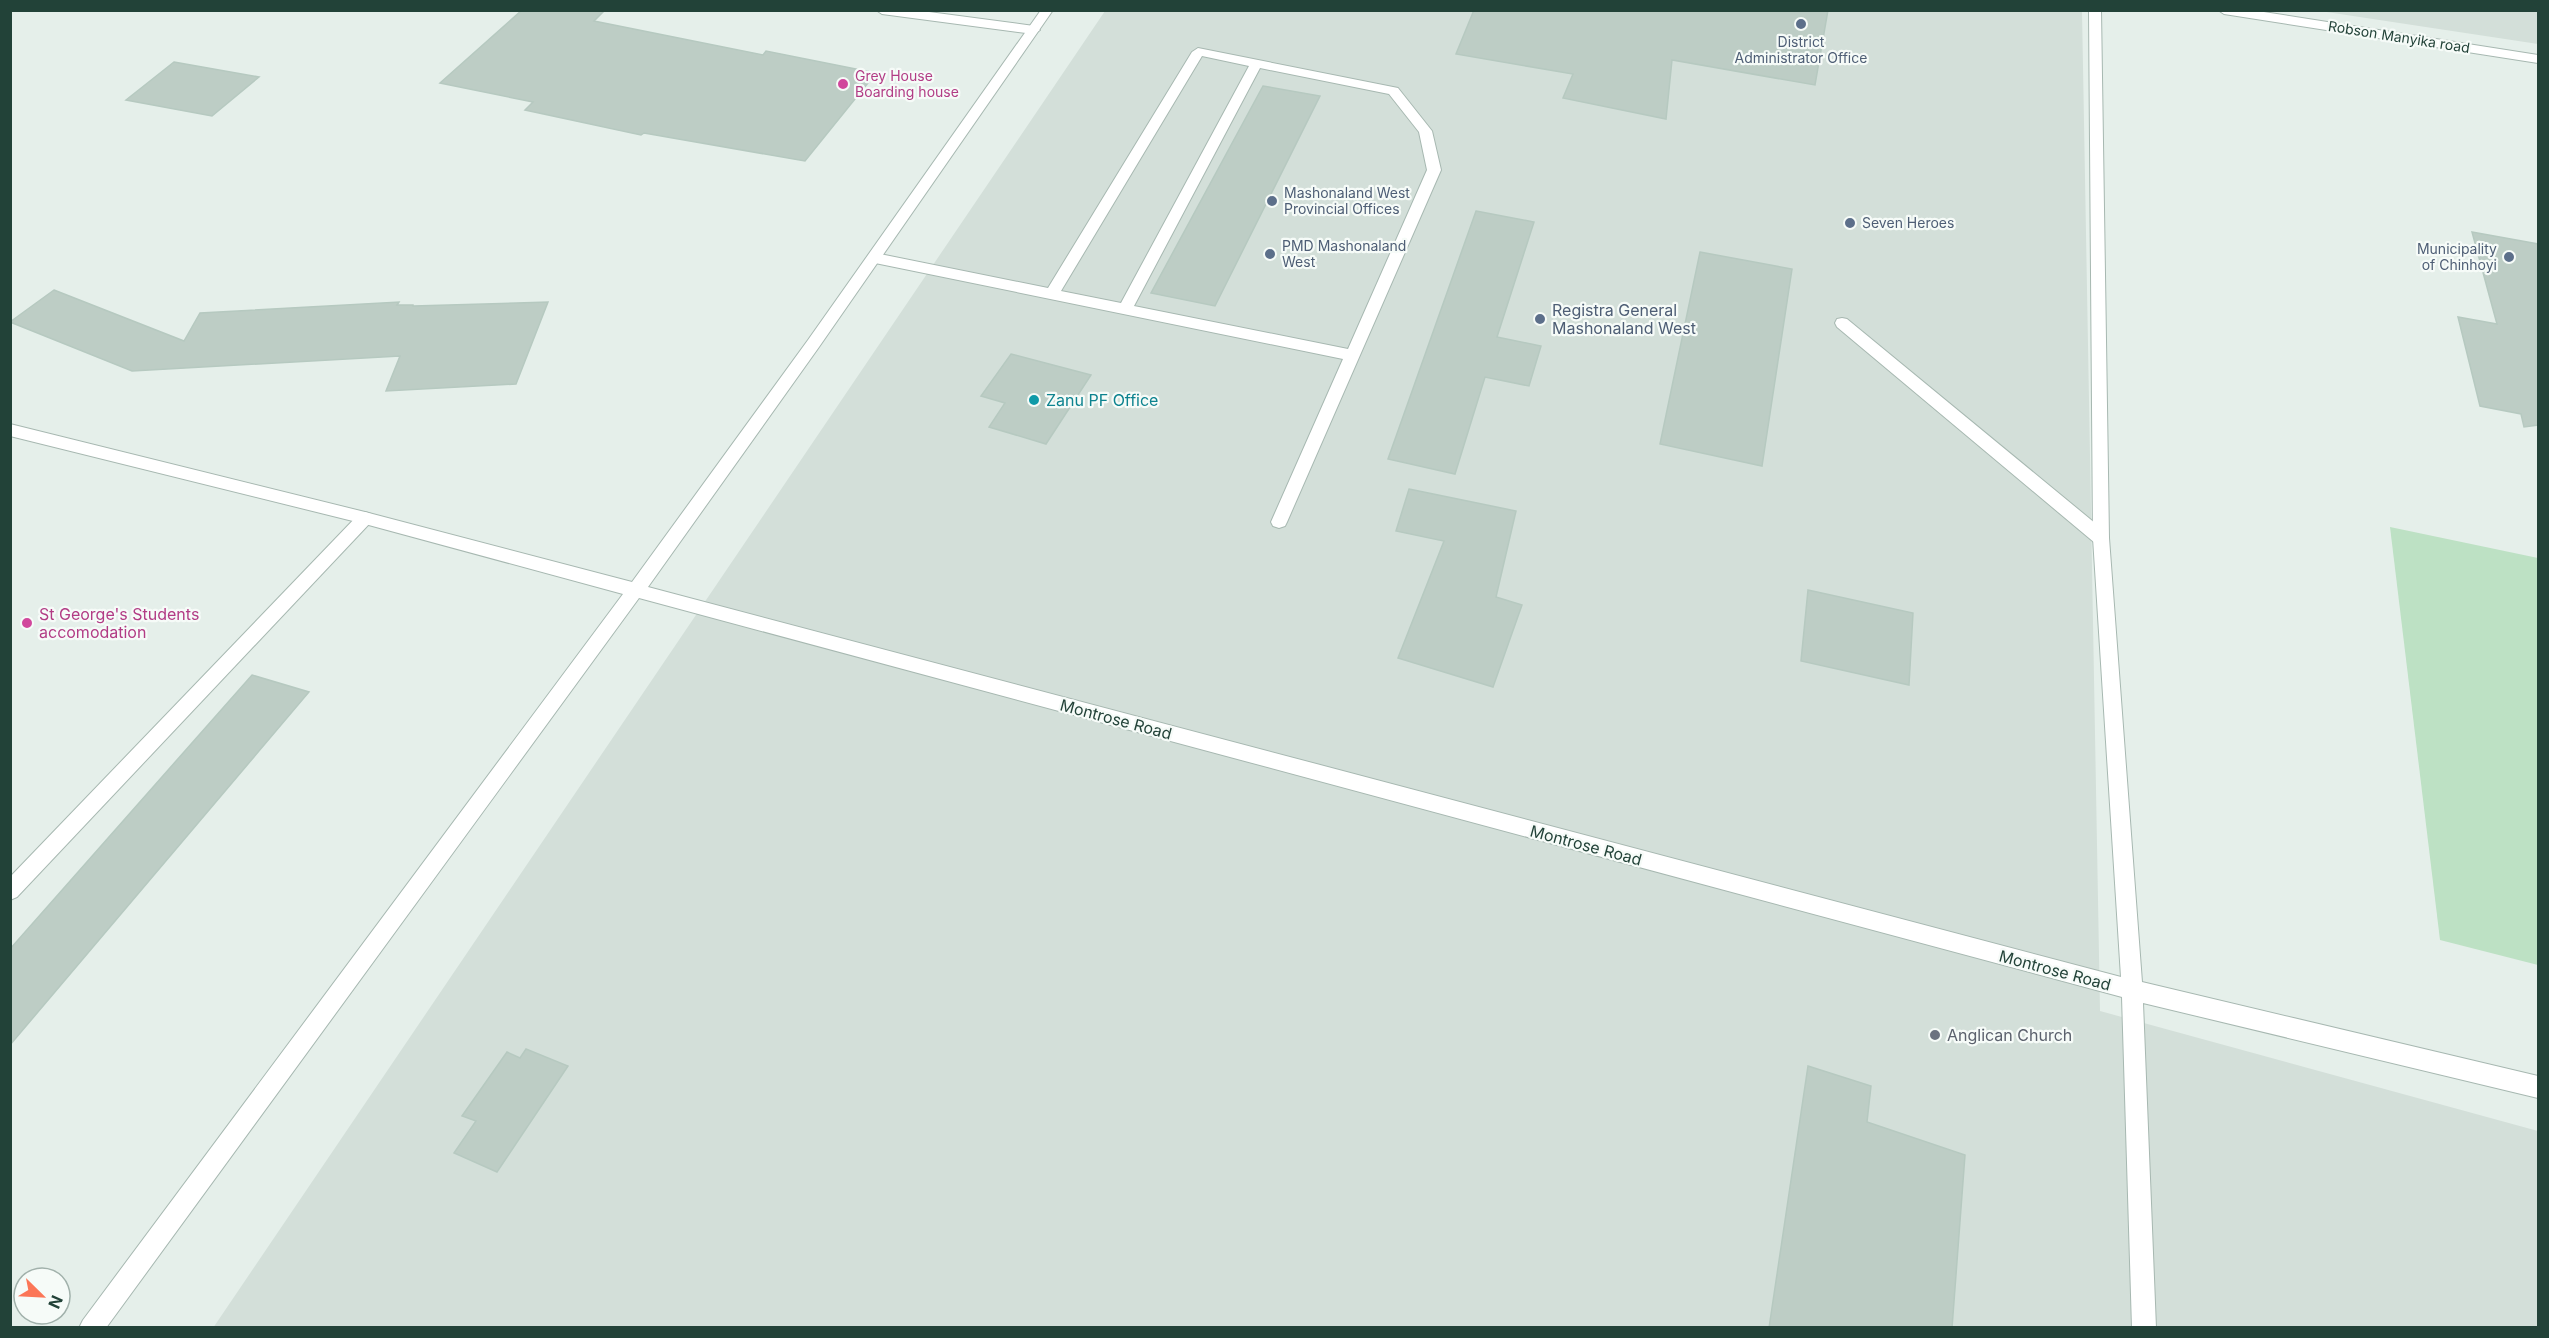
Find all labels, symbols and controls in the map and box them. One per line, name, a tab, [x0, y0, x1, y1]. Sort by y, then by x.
marker: District Administrator Office	[1794, 17, 1808, 31]
street label: Robson Manyika road	[2327, 17, 2471, 56]
place label: District Administrator Office	[1735, 33, 1867, 66]
place label: Grey House Boarding house	[855, 67, 959, 100]
marker: Grey House Boarding house	[836, 77, 850, 91]
place label: Mashonaland West Provincial Offices	[1284, 184, 1410, 217]
marker: Mashonaland West Provincial Offices	[1265, 194, 1279, 208]
place label: Seven Heroes	[1862, 214, 1954, 231]
marker: Seven Heroes	[1843, 216, 1857, 230]
place label: PMD Mashonaland West	[1282, 237, 1406, 270]
place label: Municipality of Chinhoyi	[2417, 240, 2497, 273]
marker: PMD Mashonaland West	[1263, 247, 1277, 261]
marker: Municipality of Chinhoyi	[2502, 250, 2516, 264]
place label: Registra General Mashonaland West	[1552, 300, 1696, 338]
marker: Registra General Mashonaland West	[1533, 312, 1547, 326]
place label: Zanu PF Office	[1046, 390, 1158, 410]
marker: Zanu PF Office	[1027, 393, 1041, 407]
place label: St George's Students accomodation	[39, 604, 199, 642]
marker: St George's Students accomodation	[20, 616, 34, 630]
street label: Montrose Road	[1058, 694, 1174, 744]
street label: Montrose Road	[1528, 820, 1644, 870]
street label: Montrose Road	[1997, 945, 2113, 995]
place label: Anglican Church	[1947, 1025, 2072, 1045]
marker: Anglican Church	[1928, 1028, 1942, 1042]
north arrow	[12, 1266, 72, 1326]
text: N	[44, 1292, 67, 1312]

